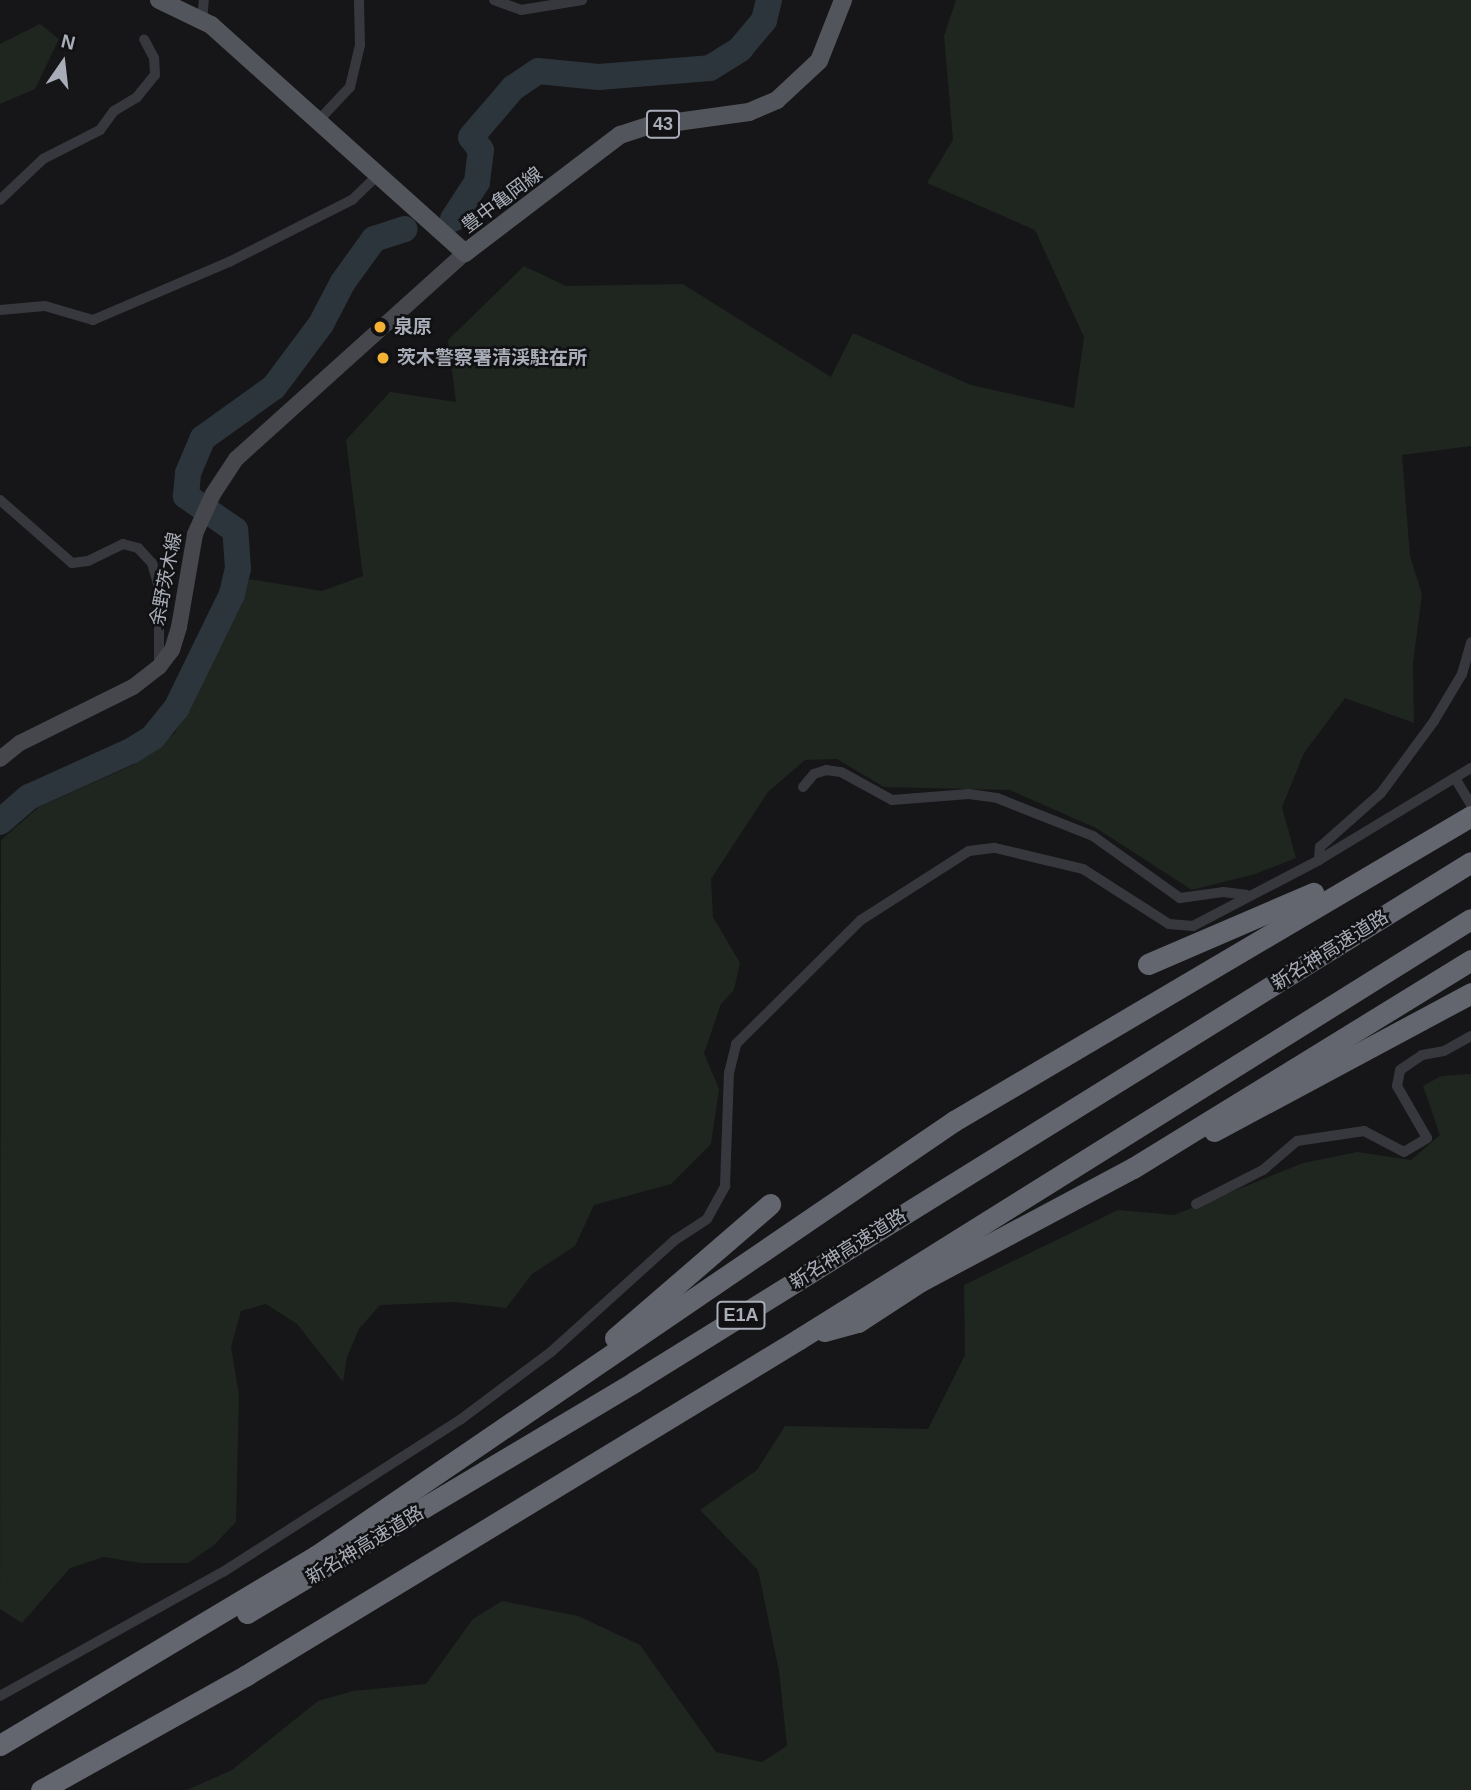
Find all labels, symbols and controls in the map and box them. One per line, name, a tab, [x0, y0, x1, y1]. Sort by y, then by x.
north arrow	[28, 28, 98, 98]
text: N	[59, 30, 77, 54]
road number: 43	[646, 110, 680, 139]
street label: 豊中亀岡線	[457, 162, 547, 238]
place label: 泉原	[394, 316, 432, 338]
marker: 泉原	[372, 319, 388, 335]
place label: 茨木警察署清渓駐在所	[397, 347, 587, 369]
marker: 茨木警察署清渓駐在所	[375, 350, 391, 366]
street label: 余野茨木線	[146, 530, 186, 628]
street label: 新名神高速道路	[1268, 905, 1392, 995]
street label: 新名神高速道路	[786, 1204, 910, 1294]
road number: E1A	[715, 1300, 767, 1330]
street label: 新名神高速道路	[302, 1501, 428, 1589]

